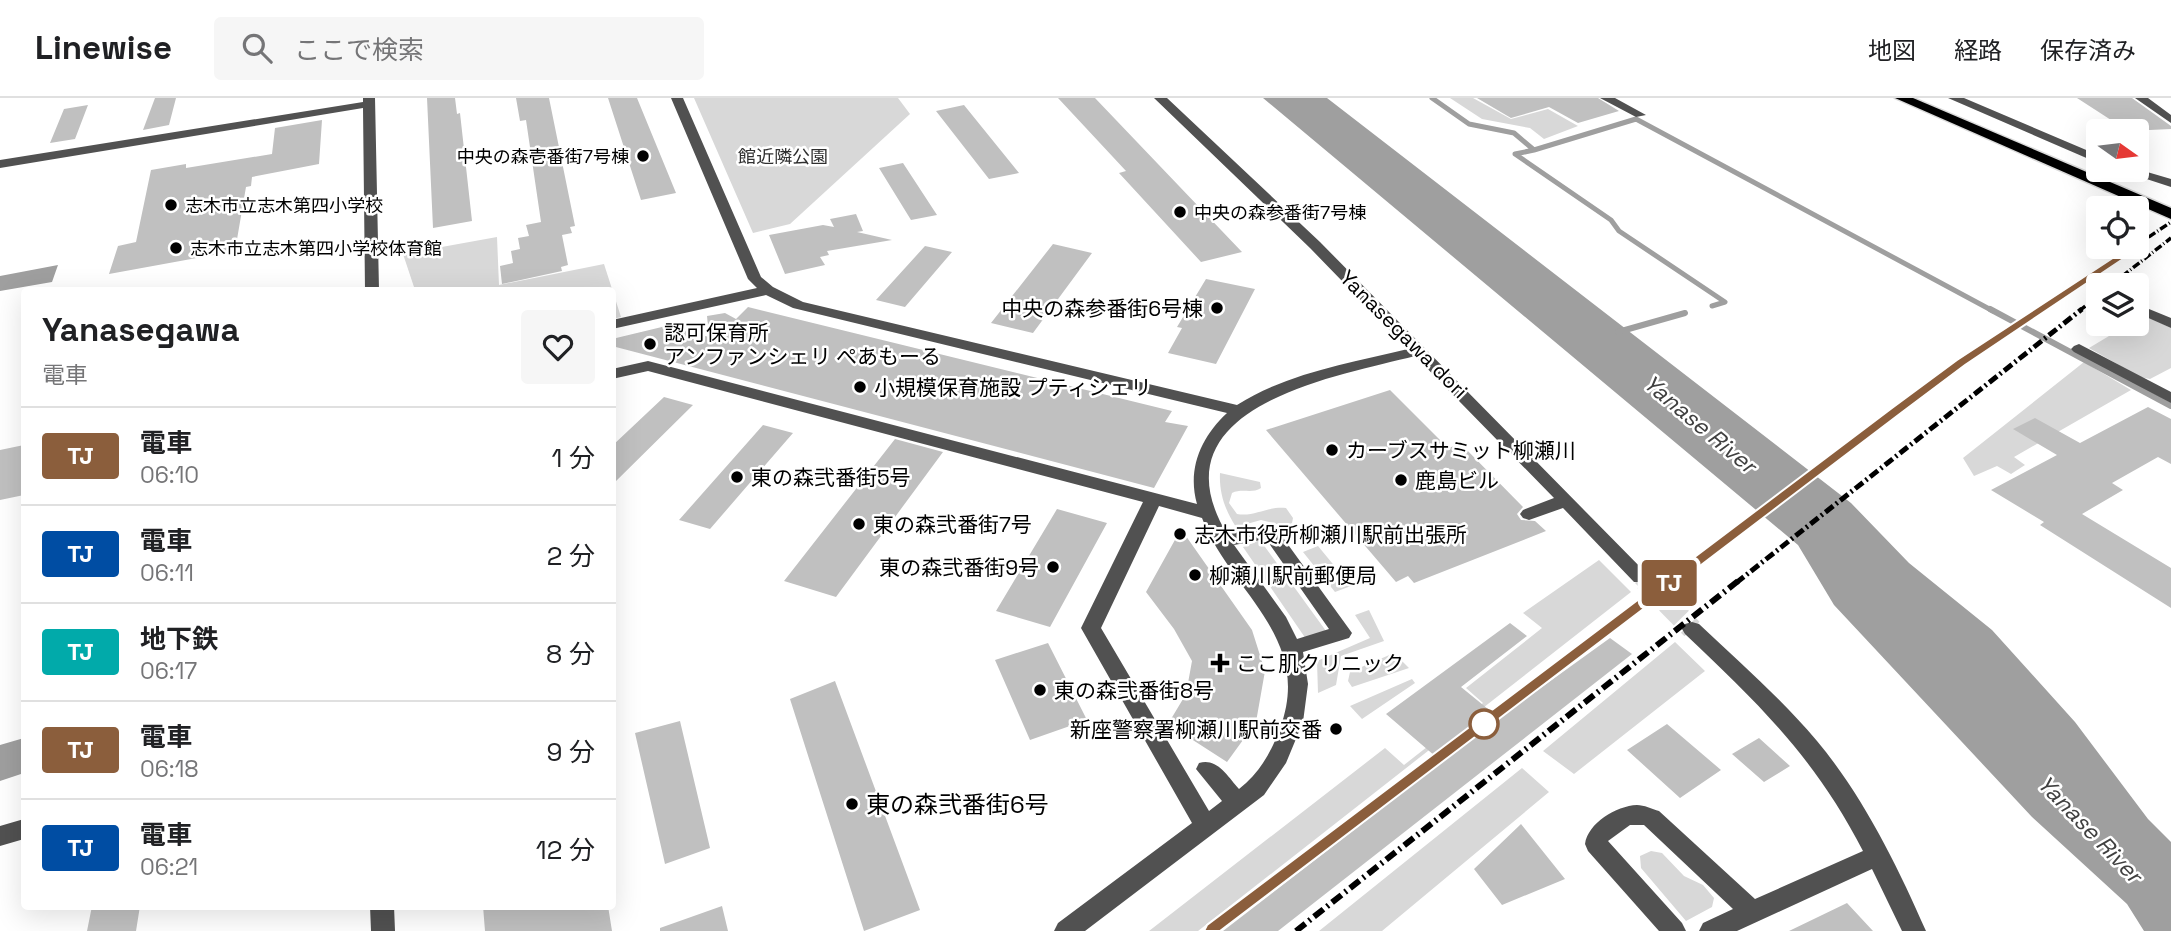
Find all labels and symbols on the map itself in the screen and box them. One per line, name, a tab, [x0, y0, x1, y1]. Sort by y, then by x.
north arrow	[2086, 119, 2149, 182]
place label: 中央の森壱番街7号棟	[457, 145, 629, 168]
park label: 館近隣公園	[738, 145, 828, 168]
marker: 中央の森壱番街7号棟	[635, 148, 651, 164]
place label: 志木市立志木第四小学校	[185, 194, 383, 217]
marker: 志木市立志木第四小学校	[163, 197, 179, 213]
place label: 中央の森参番街7号棟	[1194, 201, 1366, 224]
marker: 中央の森参番街7号棟	[1172, 204, 1188, 220]
place label: 志木市立志木第四小学校体育館	[190, 237, 442, 260]
marker: 志木市立志木第四小学校体育館	[168, 240, 184, 256]
street label: Yanasegawa dori	[1334, 264, 1474, 404]
place label: 中央の森参番街6号棟	[1001, 295, 1203, 322]
marker: 中央の森参番街6号棟	[1209, 300, 1225, 316]
place label: 認可保育所 アンファンシェリ ぺあもーる	[664, 319, 941, 370]
marker: 認可保育所 アンファンシェリ ぺあもーる	[642, 336, 658, 352]
water label: Yanase River	[1637, 368, 1765, 482]
place label: 小規模保育施設 プティシェリ	[874, 374, 1151, 401]
marker: 小規模保育施設 プティシェリ	[852, 379, 868, 395]
place label: カーブスサミット柳瀬川	[1346, 437, 1576, 464]
marker: カーブスサミット柳瀬川	[1324, 442, 1340, 458]
place label: 東の森弐番街5号	[751, 464, 911, 491]
place label: 鹿島ビル	[1415, 467, 1499, 494]
marker: 東の森弐番街5号	[729, 469, 745, 485]
marker: 鹿島ビル	[1393, 472, 1409, 488]
place label: 東の森弐番街7号	[873, 511, 1032, 538]
marker: 東の森弐番街7号	[851, 516, 867, 532]
place label: 志木市役所柳瀬川駅前出張所	[1194, 521, 1467, 548]
marker: 志木市役所柳瀬川駅前出張所	[1172, 526, 1188, 542]
place label: 東の森弐番街9号	[879, 554, 1039, 581]
marker: 東の森弐番街9号	[1045, 559, 1061, 575]
line badge: TJ	[1638, 560, 1700, 606]
place label: 柳瀬川駅前郵便局	[1209, 562, 1377, 589]
marker: 柳瀬川駅前郵便局	[1187, 567, 1203, 583]
place label: ここ肌クリニック	[1236, 650, 1404, 677]
marker: ここ肌クリニック	[1210, 653, 1230, 673]
place label: 東の森弐番街8号	[1054, 677, 1214, 704]
marker: 東の森弐番街8号	[1032, 682, 1048, 698]
unlabelled marker	[1469, 709, 1499, 739]
place label: 新座警察署柳瀬川駅前交番	[1070, 716, 1322, 743]
marker: 新座警察署柳瀬川駅前交番	[1328, 721, 1344, 737]
water label: Yanase River	[2031, 769, 2151, 891]
place label: 東の森弐番街6号	[866, 789, 1049, 820]
marker: 東の森弐番街6号	[844, 796, 860, 812]

